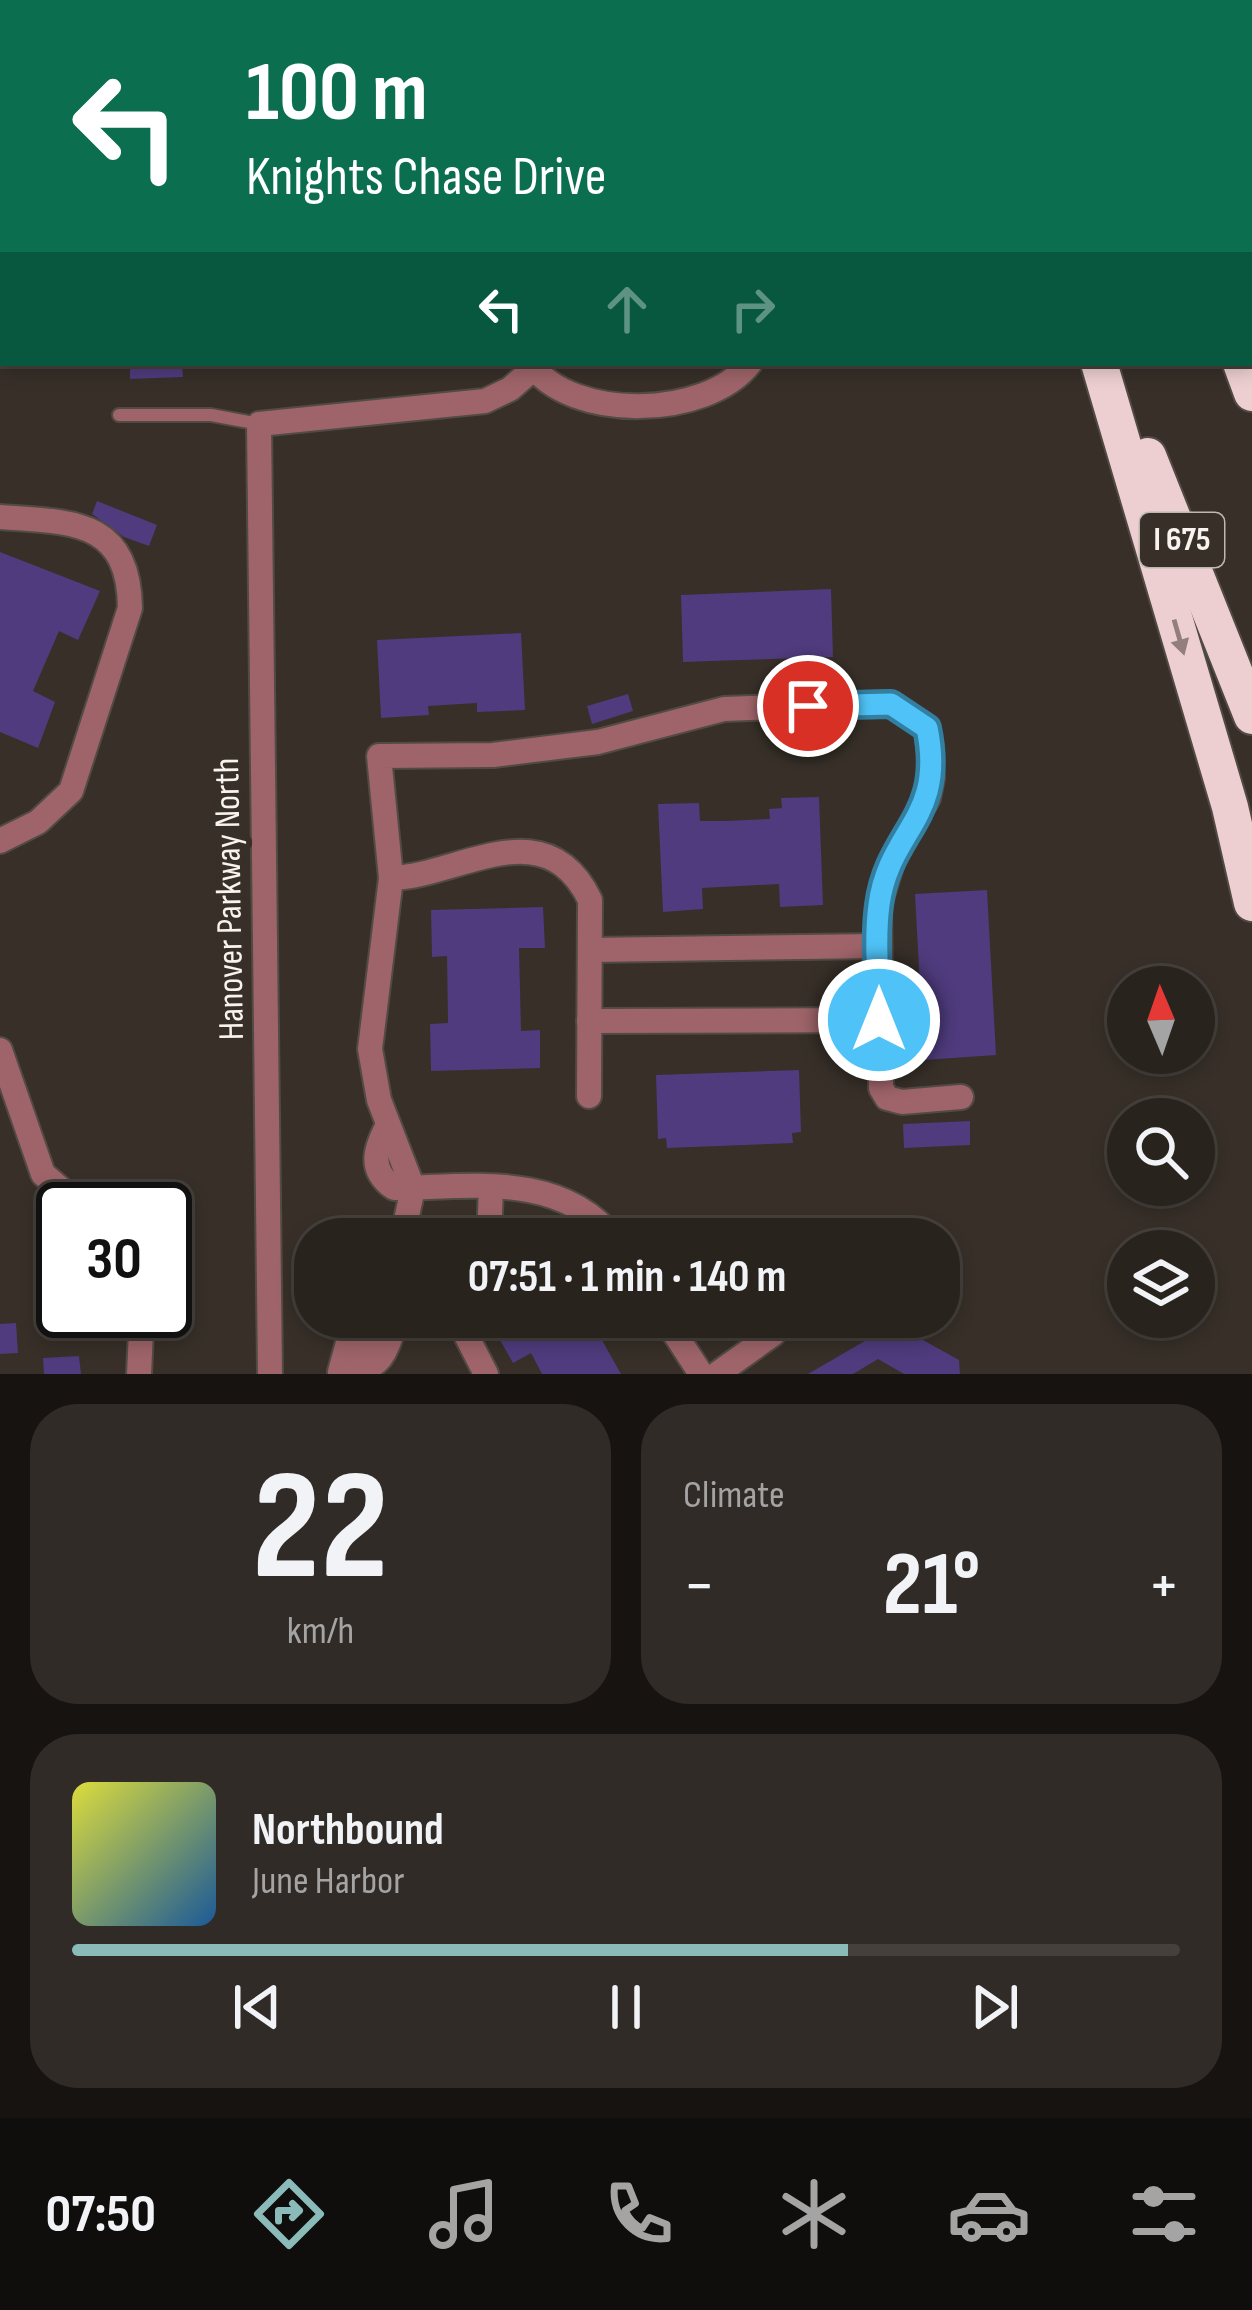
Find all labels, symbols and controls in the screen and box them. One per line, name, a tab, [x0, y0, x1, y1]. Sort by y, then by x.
text: 100 m	[246, 43, 428, 144]
icon: left	[48, 48, 204, 204]
text: Knights Chase Drive	[246, 145, 606, 210]
icon: left	[468, 276, 534, 342]
icon: ahead	[594, 276, 660, 342]
icon: right	[720, 276, 786, 342]
road number: I 675	[1140, 513, 1224, 567]
one-way arrow	[1171, 619, 1189, 655]
pin	[757, 655, 859, 757]
icon: arrive	[775, 673, 841, 739]
street label: Hanover Parkway North	[206, 757, 254, 1041]
position arrow	[816, 957, 942, 1083]
north arrow	[1107, 966, 1215, 1074]
map controls	[1107, 966, 1215, 1338]
button: search	[1107, 1098, 1215, 1206]
speed limit sign: 30	[36, 1182, 192, 1338]
button: layers	[1107, 1230, 1215, 1338]
text: 07:51 · 1 min · 140 m	[468, 1250, 786, 1305]
text: 22	[252, 1436, 389, 1623]
text: Climate	[683, 1472, 785, 1519]
text: 21°	[883, 1532, 980, 1640]
text: −	[683, 1547, 715, 1626]
text: +	[1148, 1547, 1180, 1626]
text: km/h	[287, 1608, 354, 1655]
text: Northbound	[252, 1803, 444, 1858]
text: June Harbor	[252, 1858, 404, 1905]
icon: previous	[224, 1974, 290, 2040]
icon: pause	[593, 1974, 659, 2040]
icon: next	[962, 1974, 1028, 2040]
icon: directions	[247, 2172, 331, 2256]
icon: music	[422, 2172, 506, 2256]
icon: phone	[597, 2172, 681, 2256]
icon: climate	[772, 2172, 856, 2256]
icon: car	[947, 2172, 1031, 2256]
icon: filters	[1122, 2172, 1206, 2256]
text: 07:50	[46, 2182, 156, 2247]

